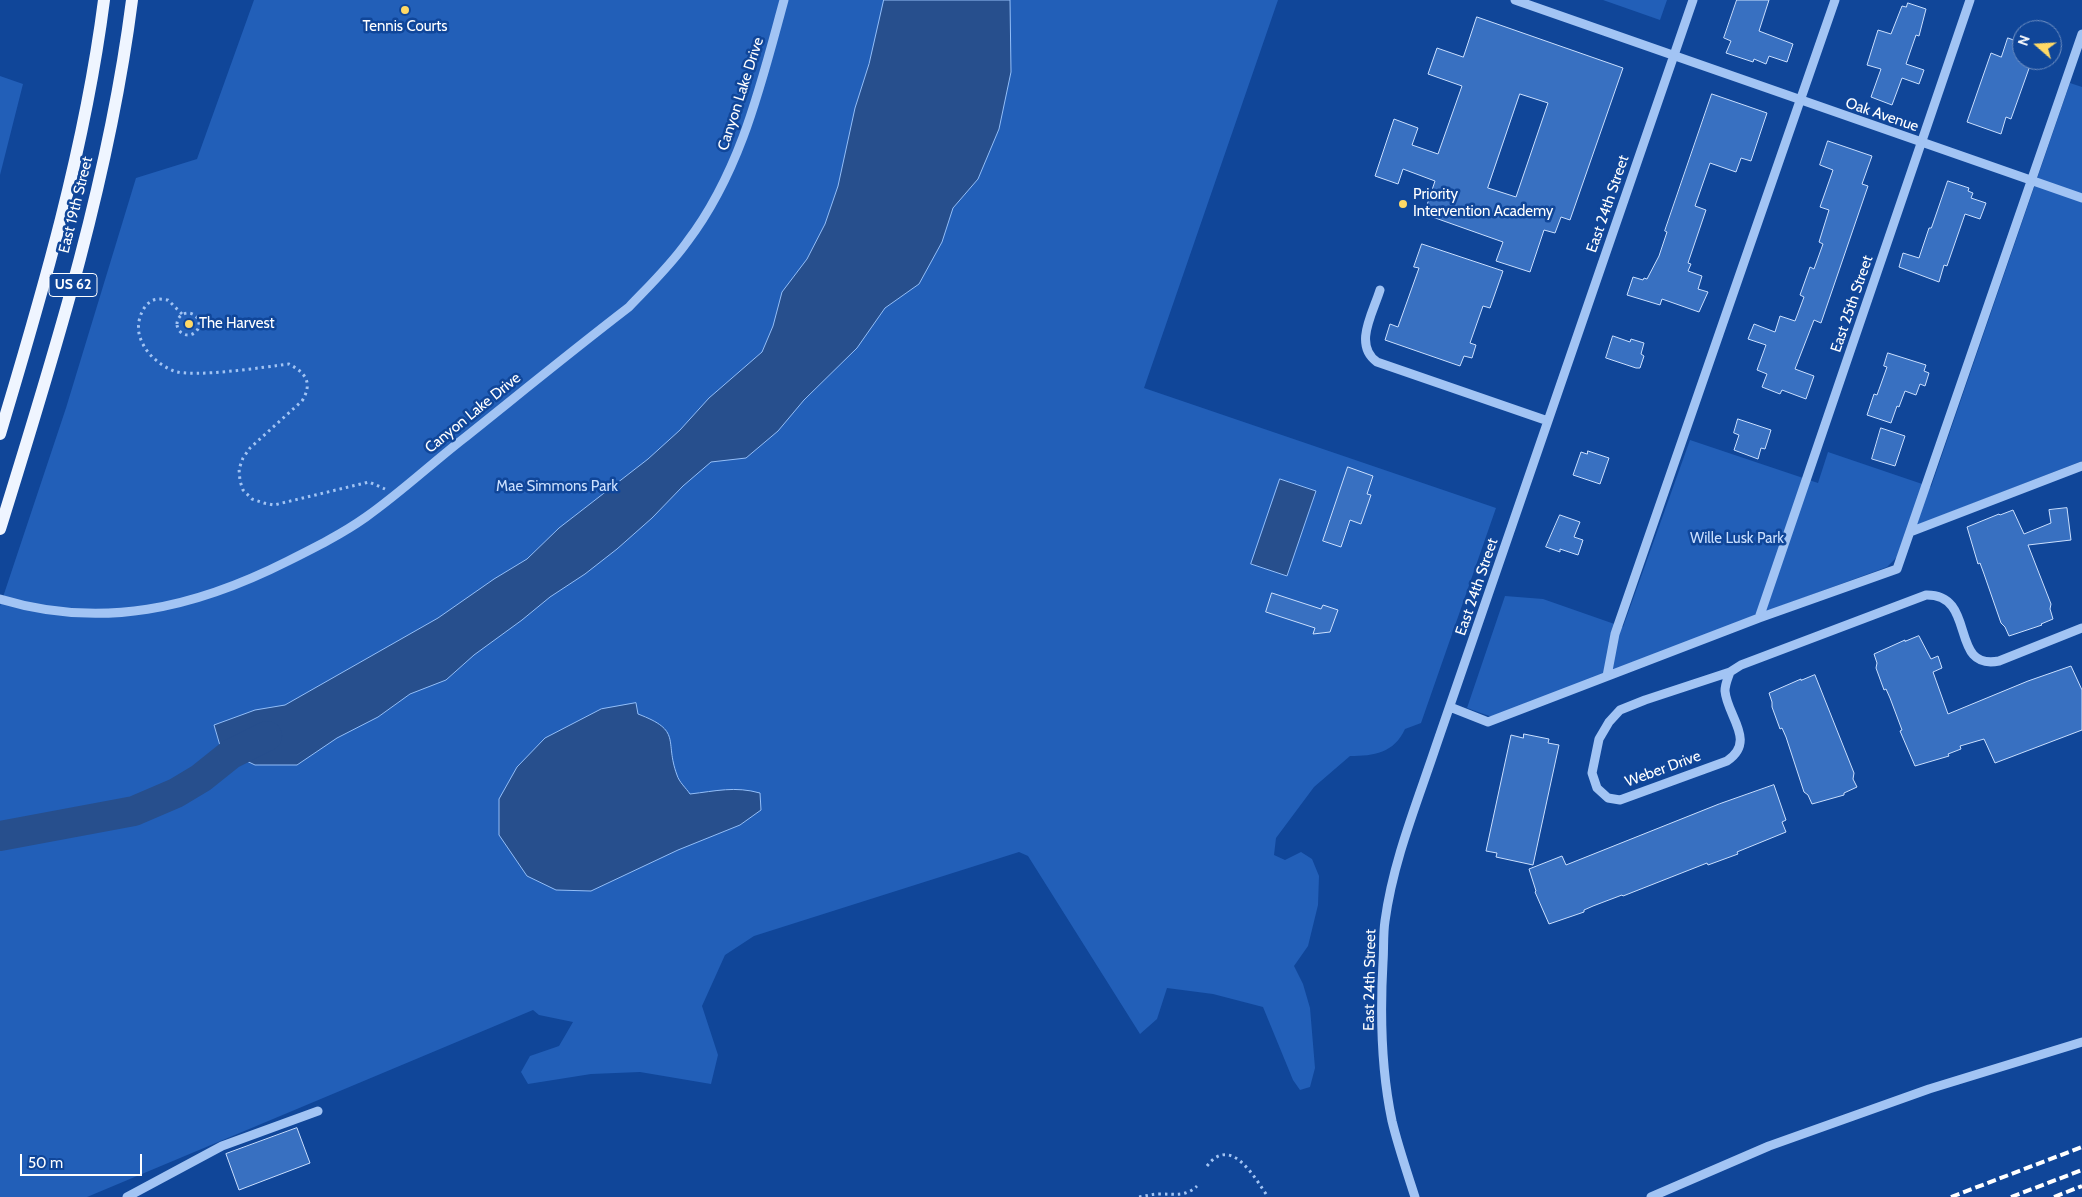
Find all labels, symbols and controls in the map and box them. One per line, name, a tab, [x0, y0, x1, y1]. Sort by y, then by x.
marker: Tennis Courts	[399, 4, 411, 16]
place label: Tennis Courts	[362, 18, 448, 36]
north arrow	[2012, 20, 2062, 70]
text: N	[2014, 33, 2034, 48]
street label: Canyon Lake Drive	[714, 35, 768, 153]
street label: Oak Avenue	[1843, 94, 1921, 136]
street label: East 24th Street	[1583, 153, 1633, 255]
street label: East 19th Street	[55, 155, 97, 255]
place label: Priority Intervention Academy	[1413, 186, 1553, 221]
marker: Priority Intervention Academy	[1397, 198, 1409, 210]
street label: East 25th Street	[1827, 253, 1877, 355]
road number: US 62	[49, 274, 97, 296]
place label: The Harvest	[199, 315, 275, 333]
marker: The Harvest	[183, 318, 195, 330]
street label: Canyon Lake Drive	[422, 369, 524, 457]
park label: Mae Simmons Park	[496, 478, 618, 496]
park label: Wille Lusk Park	[1690, 530, 1784, 548]
street label: East 24th Street	[1452, 536, 1502, 638]
street label: Weber Drive	[1623, 747, 1703, 791]
street label: East 24th Street	[1360, 929, 1380, 1031]
scale bar	[22, 1144, 145, 1176]
text: 50 m	[28, 1154, 63, 1172]

